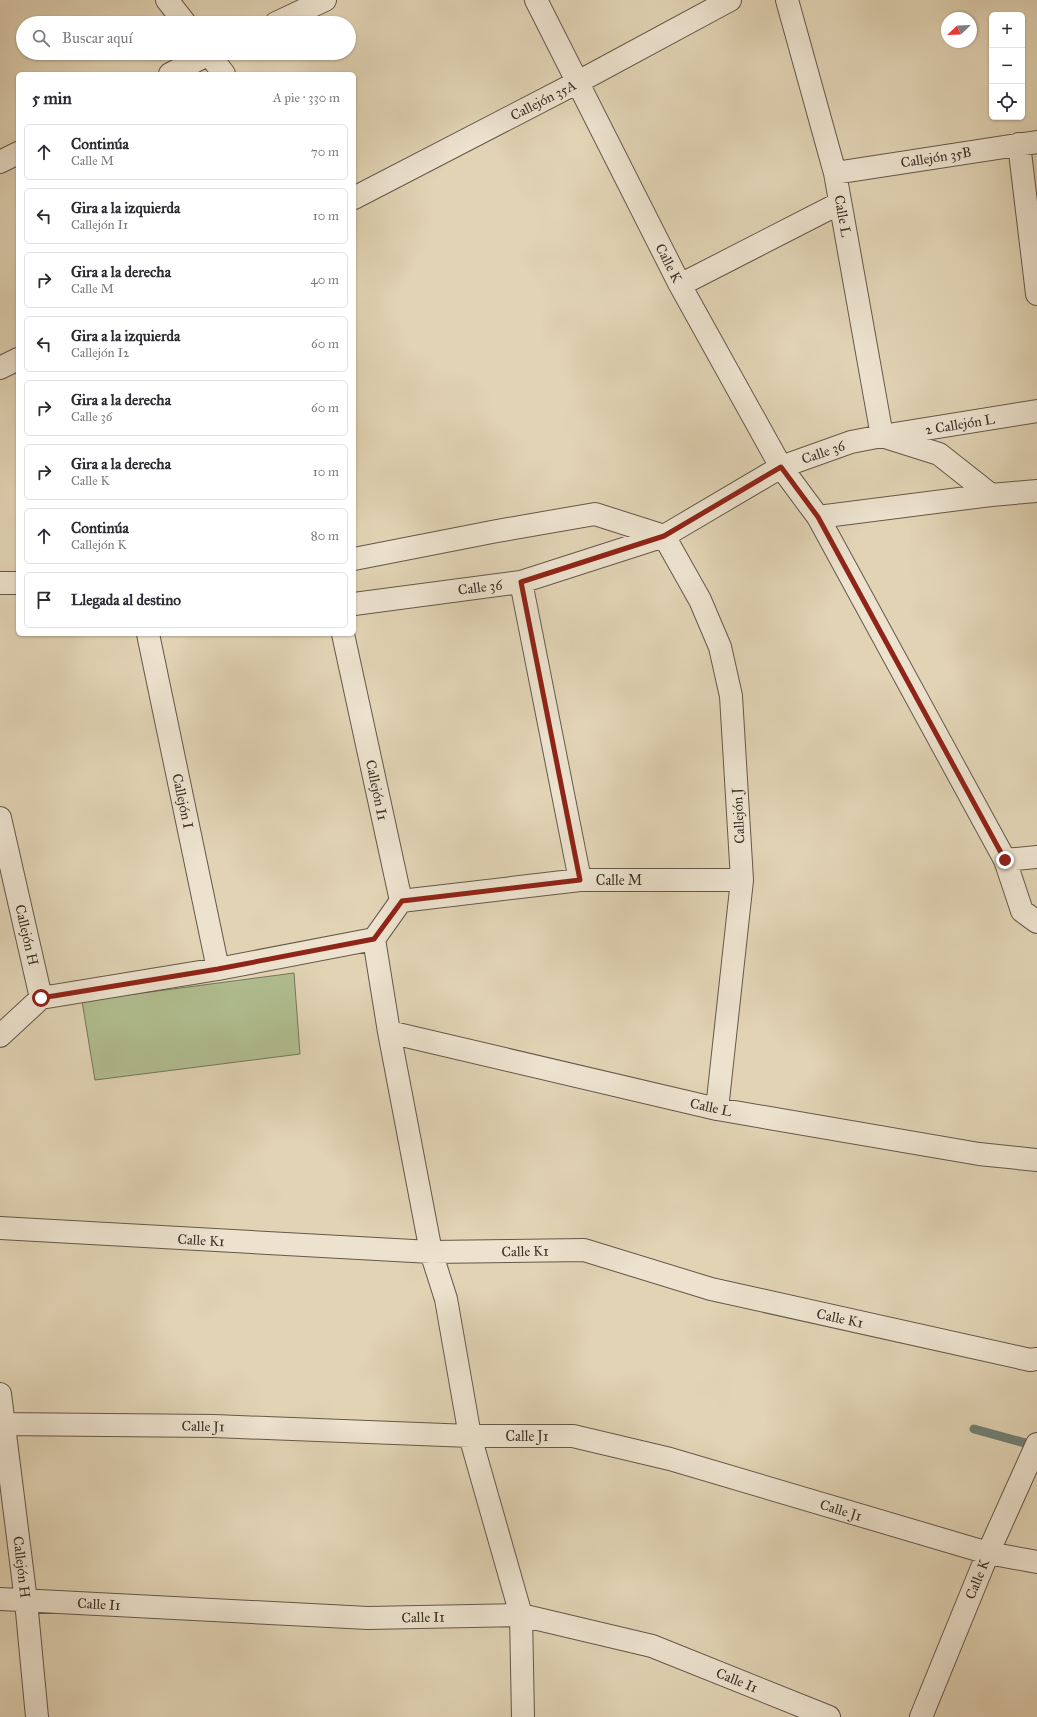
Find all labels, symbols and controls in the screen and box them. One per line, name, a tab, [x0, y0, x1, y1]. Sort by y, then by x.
north arrow	[941, 12, 977, 48]
map controls	[989, 12, 1025, 120]
button: +	[989, 12, 1025, 48]
search box	[16, 16, 356, 60]
icon: search	[30, 27, 52, 49]
text: Buscar aquí	[62, 29, 133, 47]
button: −	[989, 48, 1025, 84]
street label: Callejón 35A	[508, 76, 579, 124]
button: locate	[989, 84, 1025, 120]
text: 5 min	[32, 88, 72, 109]
text: A pie · 330 m	[273, 90, 340, 106]
text: Continúa	[71, 135, 129, 153]
icon: ahead	[33, 141, 55, 163]
text: 70 m	[311, 144, 339, 160]
street label: Callejón 35B	[900, 144, 973, 171]
text: Calle M	[71, 153, 114, 169]
street label: Calle L	[830, 194, 855, 239]
text: Gira a la izquierda	[71, 199, 180, 217]
icon: left	[33, 205, 55, 227]
text: 10 m	[313, 208, 339, 224]
text: Callejón I1	[71, 217, 128, 233]
street label: Calle K	[652, 241, 686, 287]
text: Gira a la derecha	[71, 263, 171, 281]
icon: right	[33, 269, 55, 291]
text: 40 m	[310, 272, 339, 288]
text: Calle M	[71, 281, 114, 297]
text: Gira a la izquierda	[71, 327, 180, 345]
icon: left	[33, 333, 55, 355]
text: 60 m	[311, 336, 339, 352]
text: Callejón I2	[71, 345, 129, 361]
text: Gira a la derecha	[71, 391, 171, 409]
icon: right	[33, 397, 55, 419]
text: 60 m	[311, 400, 339, 416]
text: Calle 36	[71, 409, 112, 425]
street label: 2 Callejón L	[924, 411, 997, 438]
street label: Calle 36	[799, 437, 848, 468]
text: Gira a la derecha	[71, 455, 171, 473]
icon: right	[33, 461, 55, 483]
text: 10 m	[313, 464, 339, 480]
text: Calle K	[71, 473, 110, 489]
text: Continúa	[71, 519, 129, 537]
icon: ahead	[33, 525, 55, 547]
text: 80 m	[311, 528, 339, 544]
text: Callejón K	[71, 537, 127, 553]
street label: Calle 36	[457, 576, 504, 599]
icon: arrive	[33, 589, 55, 611]
text: Llegada al destino	[71, 591, 181, 609]
street label: Callejón I1	[362, 758, 391, 822]
street label: Callejón I	[168, 772, 197, 830]
street label: Callejón J	[729, 787, 749, 844]
route end	[996, 851, 1014, 869]
street label: Calle M	[596, 872, 642, 889]
street label: Callejón H	[11, 903, 42, 967]
route start	[32, 989, 50, 1007]
street label: Calle L	[689, 1095, 734, 1120]
street label: Calle K1	[177, 1231, 225, 1250]
street label: Calle K1	[501, 1243, 549, 1260]
street label: Calle K1	[815, 1305, 865, 1332]
street label: Calle J1	[181, 1418, 225, 1436]
street label: Calle J1	[505, 1428, 549, 1446]
street label: Calle J1	[818, 1496, 864, 1526]
street label: Callejón H	[9, 1535, 34, 1599]
street label: Calle K	[962, 1556, 994, 1602]
street label: Calle I1	[77, 1595, 122, 1614]
street label: Calle I1	[401, 1609, 445, 1626]
street label: Calle I1	[714, 1664, 761, 1697]

